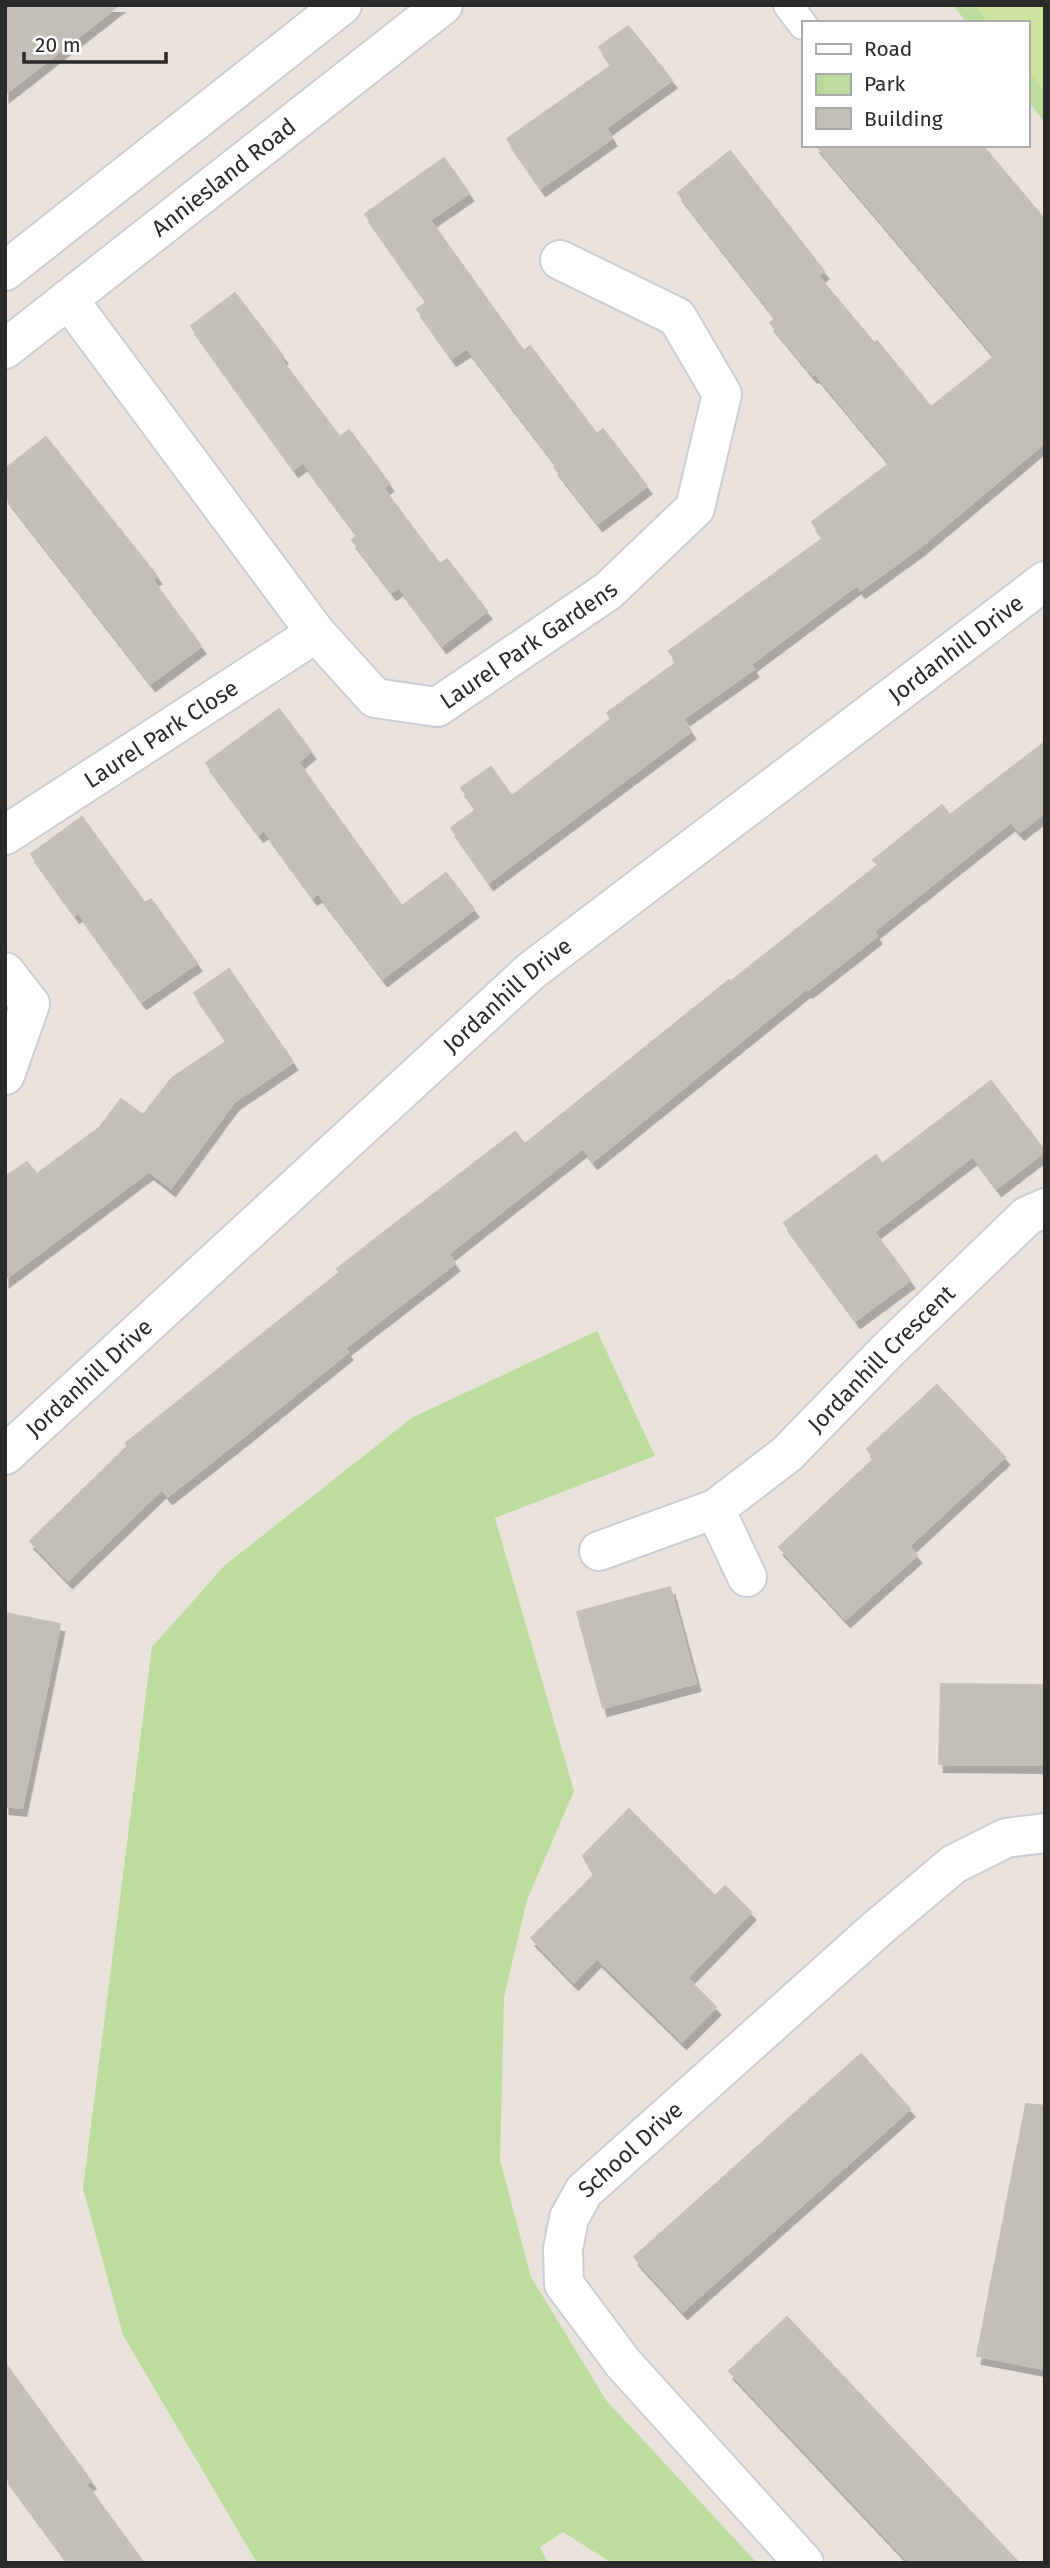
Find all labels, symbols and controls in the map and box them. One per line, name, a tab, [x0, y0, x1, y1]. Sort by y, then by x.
scale bar	[24, 21, 166, 65]
legend	[802, 21, 1029, 147]
text: 20 m	[35, 32, 81, 58]
text: Road	[864, 36, 912, 62]
text: Park	[864, 71, 906, 97]
text: Building	[864, 106, 943, 132]
street label: Anniesland Road	[146, 112, 301, 243]
street label: Laurel Park Gardens	[435, 575, 623, 715]
street label: Jordanhill Drive	[883, 589, 1029, 709]
street label: Laurel Park Close	[79, 673, 243, 794]
street label: Jordanhill Drive	[437, 931, 577, 1059]
street label: Jordanhill Crescent	[802, 1279, 961, 1438]
street label: Jordanhill Drive	[20, 1313, 158, 1443]
street label: School Drive	[572, 2096, 688, 2204]

